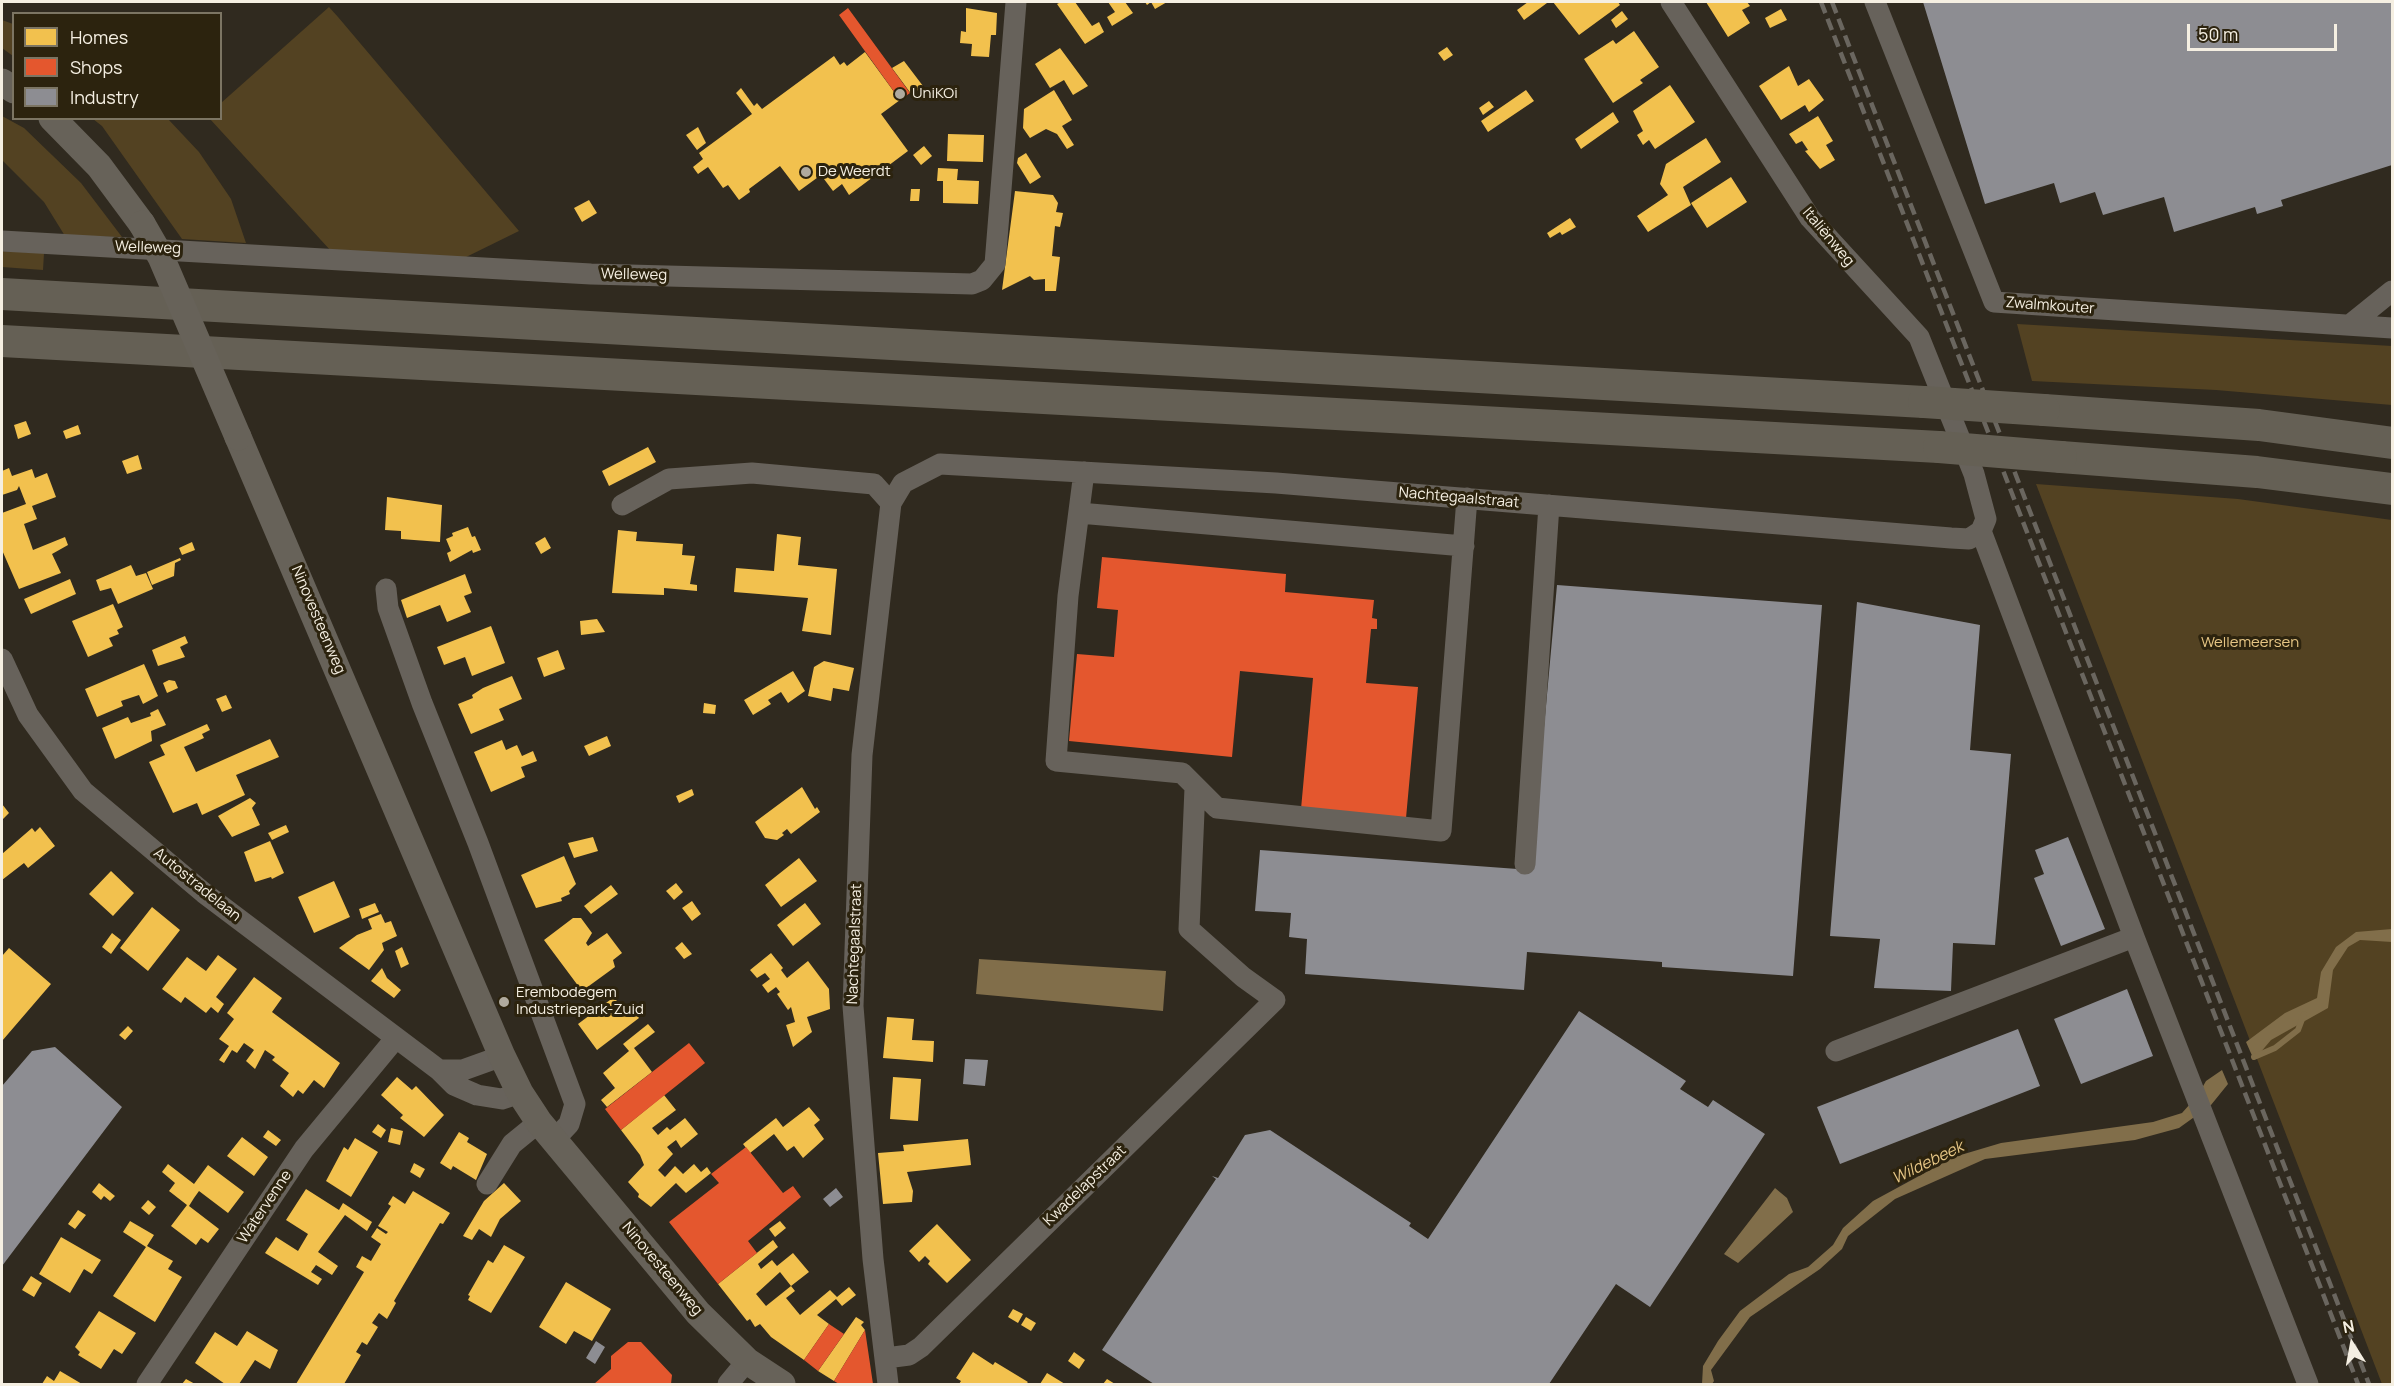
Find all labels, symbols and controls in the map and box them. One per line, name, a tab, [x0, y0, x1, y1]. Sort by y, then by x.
legend	[12, 12, 222, 120]
scale bar	[2190, 12, 2340, 50]
text: 50 m	[2198, 22, 2238, 46]
text: Homes	[70, 25, 128, 49]
text: Shops	[70, 55, 122, 79]
text: Industry	[70, 85, 139, 109]
place label: UniKOi	[912, 85, 958, 103]
marker: UniKOi	[893, 87, 907, 101]
place label: De Weerdt	[818, 163, 891, 181]
marker: De Weerdt	[799, 165, 813, 179]
street label: Italiënweg	[1798, 204, 1858, 270]
street label: Welleweg	[115, 238, 181, 258]
street label: Welleweg	[601, 265, 667, 285]
street label: Zwalmkouter	[2005, 294, 2095, 318]
street label: Nachtegaalstraat	[1398, 484, 1520, 512]
street label: Ninovesteenweg	[287, 563, 349, 677]
park label: Wellemeersen	[2201, 634, 2299, 652]
street label: Autostradelaan	[150, 844, 244, 926]
street label: Nachtegaalstraat	[844, 883, 866, 1005]
place label: Erembodegem Industriepark-Zuid	[516, 984, 644, 1019]
marker: Erembodegem Industriepark-Zuid	[497, 995, 511, 1009]
water label: Wildebeek	[1889, 1137, 1967, 1189]
street label: Kwadelapstraat	[1040, 1142, 1130, 1230]
street label: Watervenne	[234, 1167, 296, 1247]
street label: Ninovesteenweg	[618, 1219, 706, 1319]
north arrow	[2322, 1314, 2382, 1374]
text: N	[2341, 1314, 2356, 1338]

